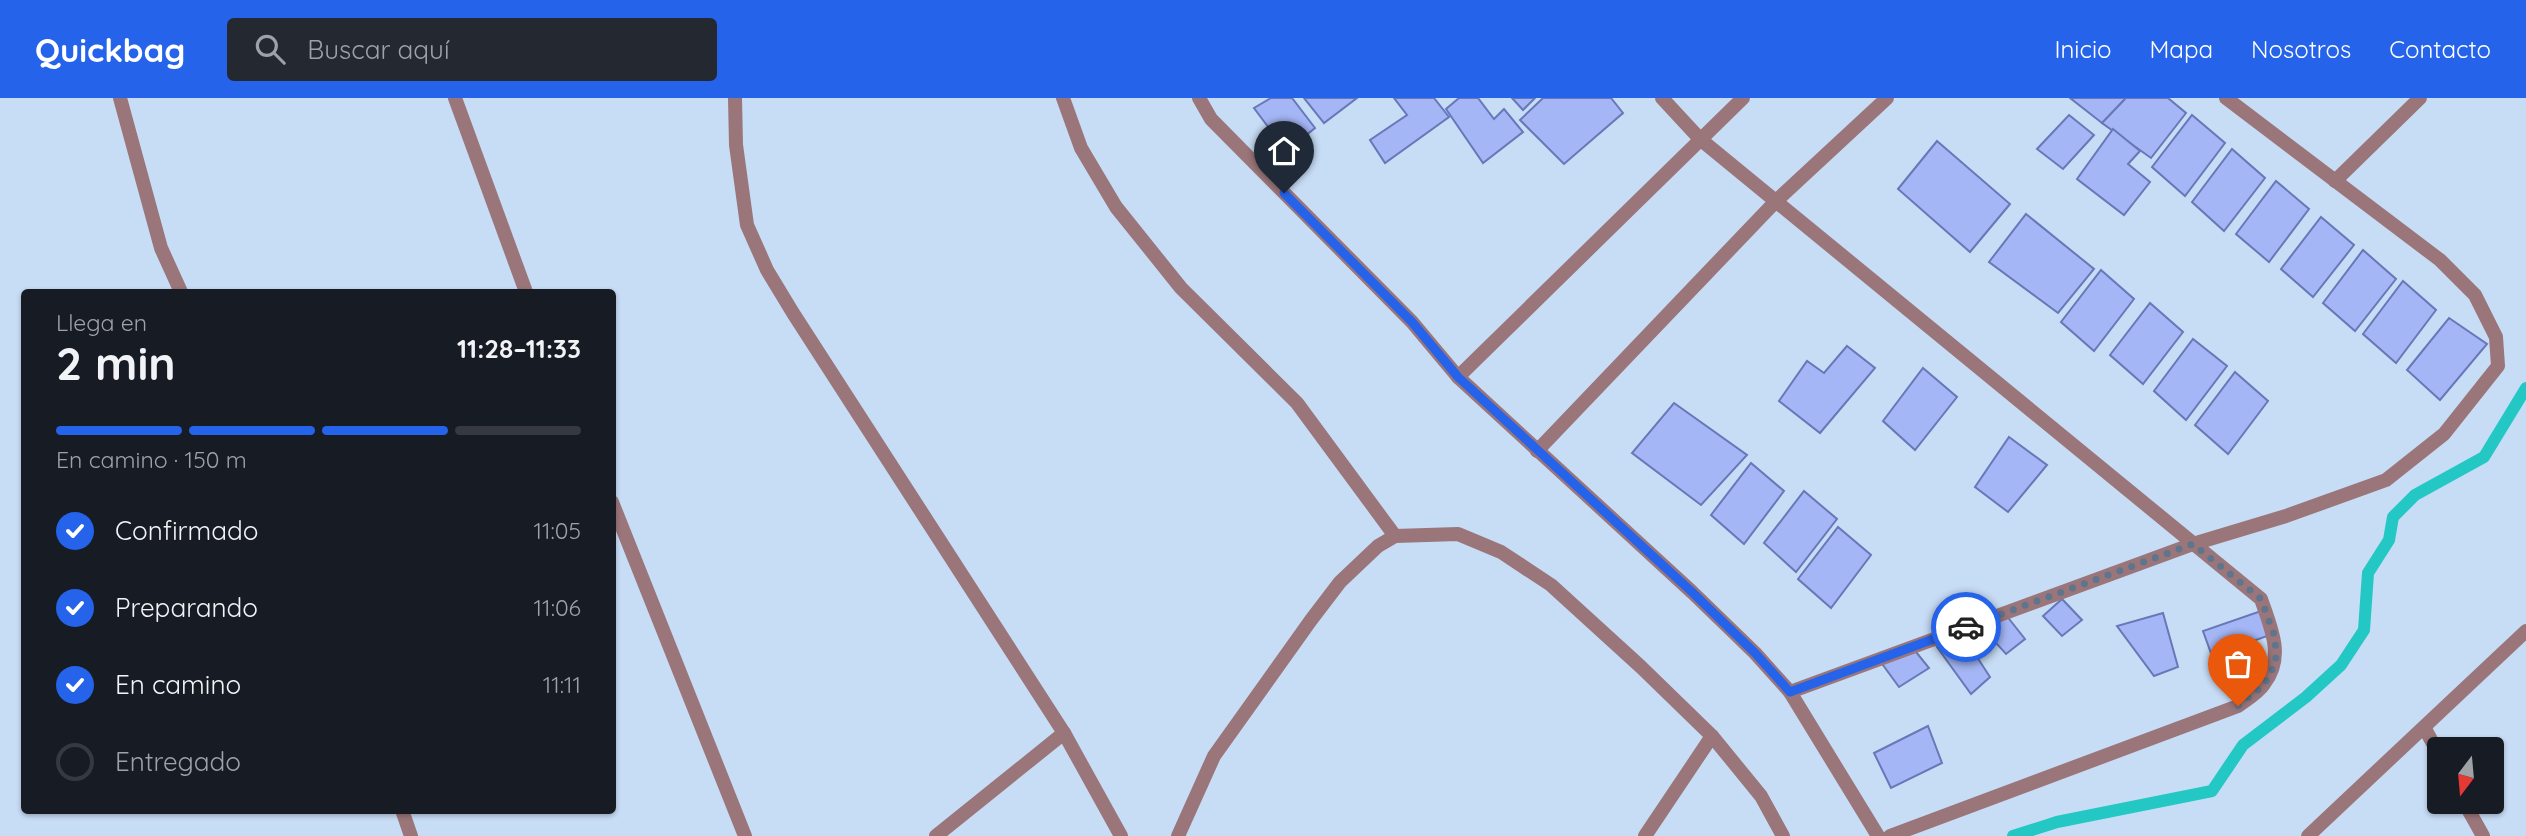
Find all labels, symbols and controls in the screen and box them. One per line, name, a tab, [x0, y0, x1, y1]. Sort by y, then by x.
search box	[227, 18, 717, 81]
text: Quickbag	[35, 29, 185, 70]
icon: search	[251, 30, 289, 68]
text: Buscar aquí	[307, 33, 449, 66]
text: Inicio	[2054, 34, 2112, 64]
text: Mapa	[2150, 34, 2213, 64]
text: Nosotros	[2251, 34, 2351, 64]
text: Contacto	[2389, 34, 2491, 64]
pin	[1254, 121, 1314, 193]
icon: home	[1265, 132, 1303, 170]
text: Llega en	[56, 308, 147, 337]
text: 11:28–11:33	[457, 332, 581, 365]
text: 2 min	[56, 334, 176, 392]
text: En camino · 150 m	[56, 445, 247, 474]
icon: check	[56, 512, 94, 550]
text: Confirmado	[115, 514, 259, 547]
text: 11:05	[533, 516, 581, 545]
icon: check	[56, 589, 94, 627]
text: Preparando	[115, 591, 258, 624]
courier	[1931, 592, 2001, 662]
text: 11:06	[534, 593, 581, 622]
icon: car	[1947, 608, 1985, 646]
pin	[2208, 634, 2268, 706]
icon: bag	[2219, 645, 2257, 683]
icon: check	[56, 666, 94, 704]
text: En camino	[115, 668, 241, 701]
text: 11:11	[543, 670, 581, 699]
north arrow	[2427, 737, 2504, 814]
map controls	[2427, 737, 2504, 814]
text: Entregado	[115, 745, 241, 778]

